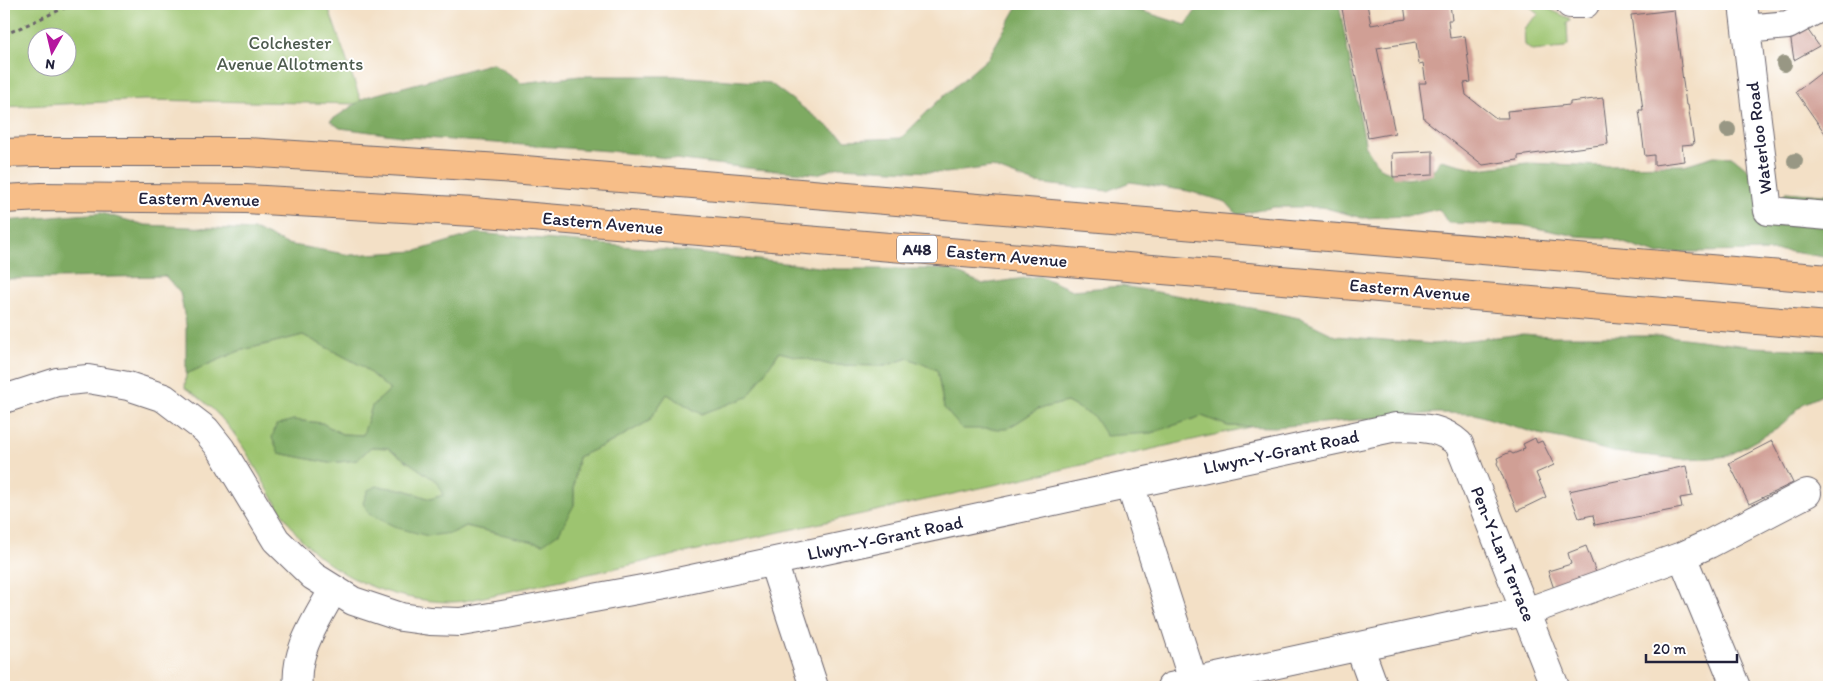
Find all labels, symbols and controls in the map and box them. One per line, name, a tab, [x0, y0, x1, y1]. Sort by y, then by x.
north arrow	[28, 28, 78, 78]
park label: Colchester Avenue Allotments	[217, 32, 363, 75]
text: N	[44, 55, 56, 73]
street label: Waterloo Road	[1741, 81, 1777, 195]
street label: Eastern Avenue	[138, 187, 260, 211]
street label: Eastern Avenue	[542, 207, 664, 239]
road number: A48	[897, 235, 937, 262]
street label: Eastern Avenue	[946, 240, 1068, 272]
street label: Eastern Avenue	[1349, 274, 1471, 306]
street label: Llwyn-Y-Grant Road	[1201, 425, 1361, 479]
street label: Pen-Y-Lan Terrace	[1466, 483, 1540, 625]
street label: Llwyn-Y-Grant Road	[805, 511, 965, 565]
scale bar	[1646, 631, 1737, 663]
text: 20 m	[1653, 640, 1687, 658]

